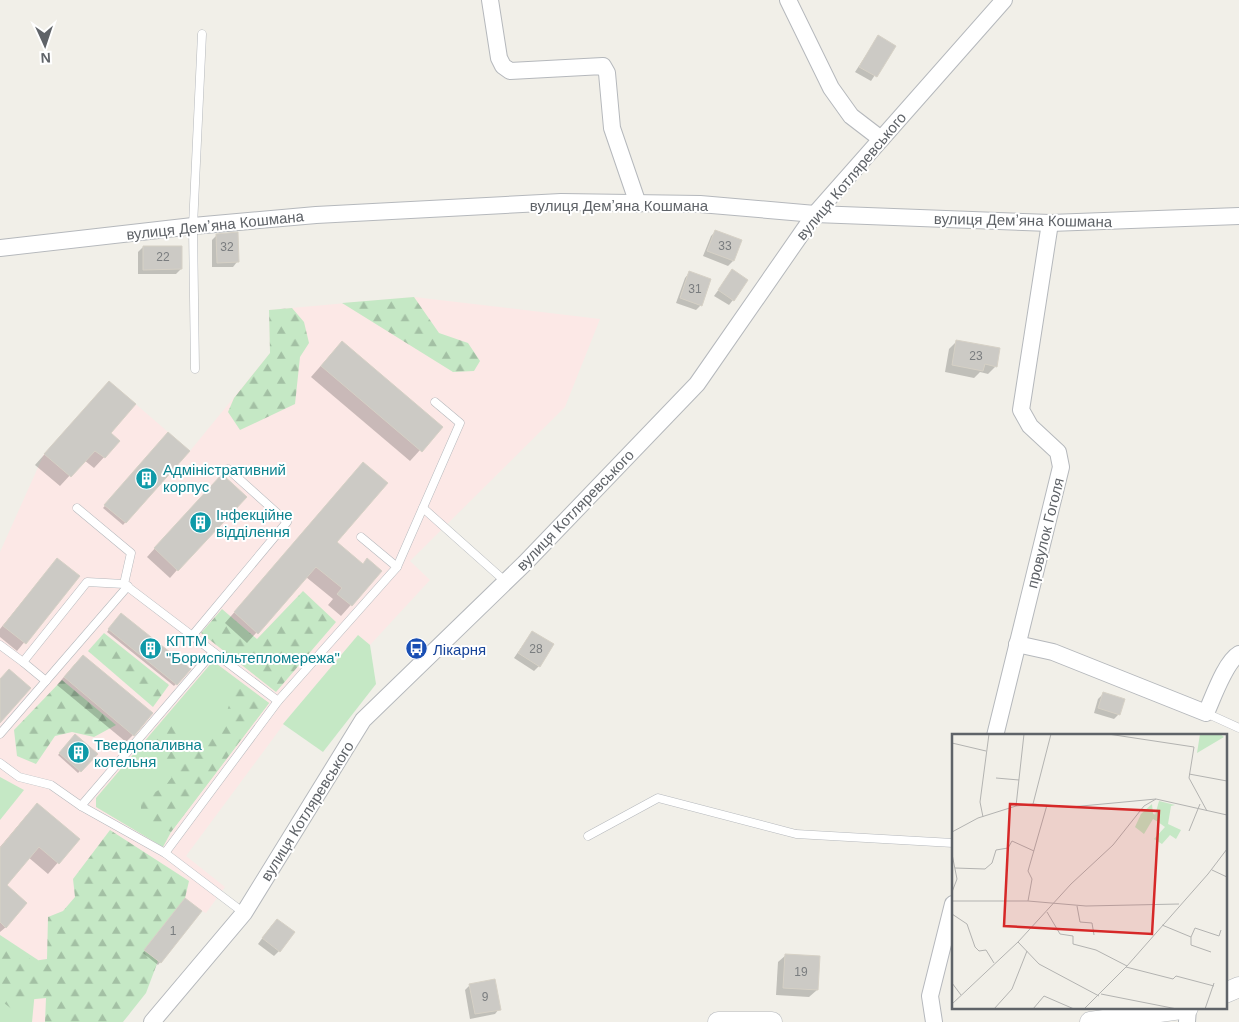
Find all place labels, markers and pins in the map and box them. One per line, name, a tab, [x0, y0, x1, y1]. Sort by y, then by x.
place label: Адміністративний корпус	[163, 461, 286, 495]
building icon: Адміністративний корпус	[135, 466, 159, 490]
place label: Інфекційне відділення	[216, 506, 293, 540]
building icon: Інфекційне відділення	[188, 511, 212, 535]
place label: КПТМ "Бориспільтепломережа"	[166, 632, 340, 666]
building icon: КПТМ "Бориспільтепломережа"	[138, 637, 162, 661]
bus stop icon: Лікарня	[405, 637, 429, 661]
place label: Лікарня	[433, 641, 486, 658]
place label: Твердопаливна котельня	[94, 736, 203, 770]
building icon: Твердопаливна котельня	[66, 741, 90, 765]

